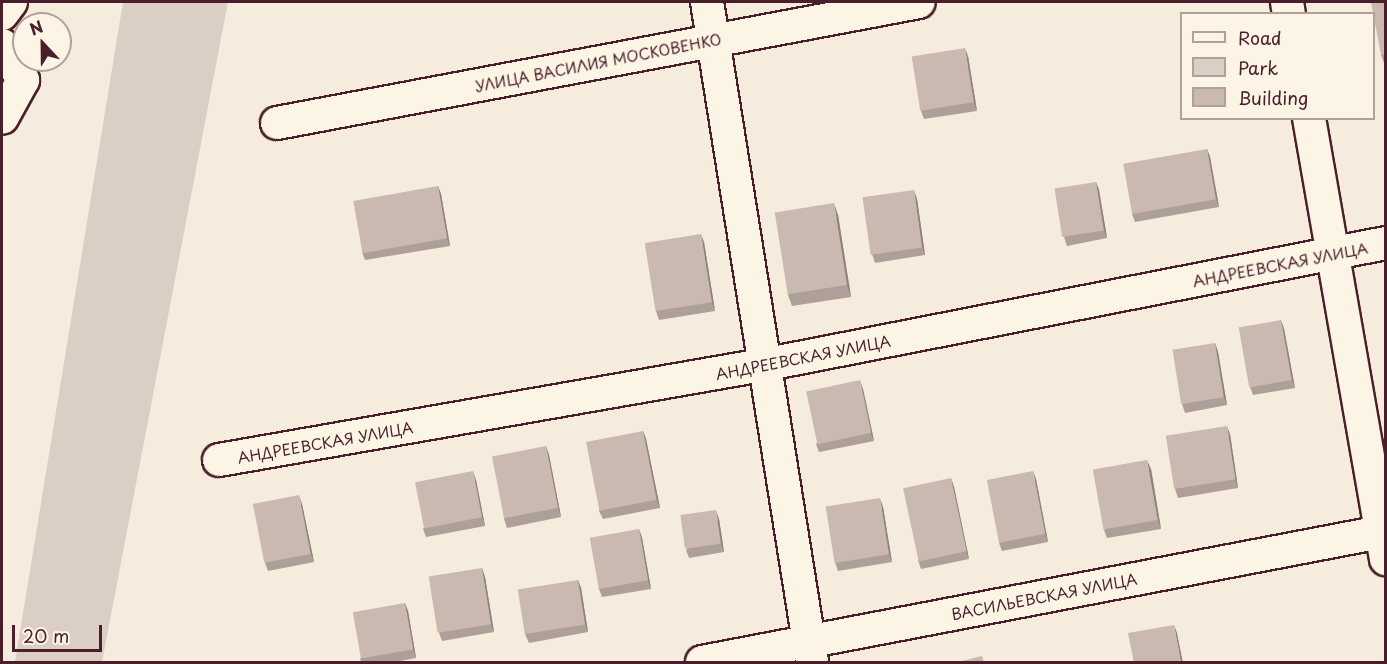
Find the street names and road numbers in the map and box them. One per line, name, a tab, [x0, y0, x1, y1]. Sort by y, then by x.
street label: УЛИЦА ВАСИЛИЯ МОСКОВЕНКО	[472, 29, 724, 95]
street label: АНДРЕЕВСКАЯ УЛИЦА	[1191, 238, 1369, 290]
street label: АНДРЕЕВСКАЯ УЛИЦА	[714, 331, 892, 383]
street label: АНДРЕЕВСКАЯ УЛИЦА	[236, 418, 414, 466]
street label: ВАСИЛЬЕВСКАЯ УЛИЦА	[950, 569, 1138, 623]

